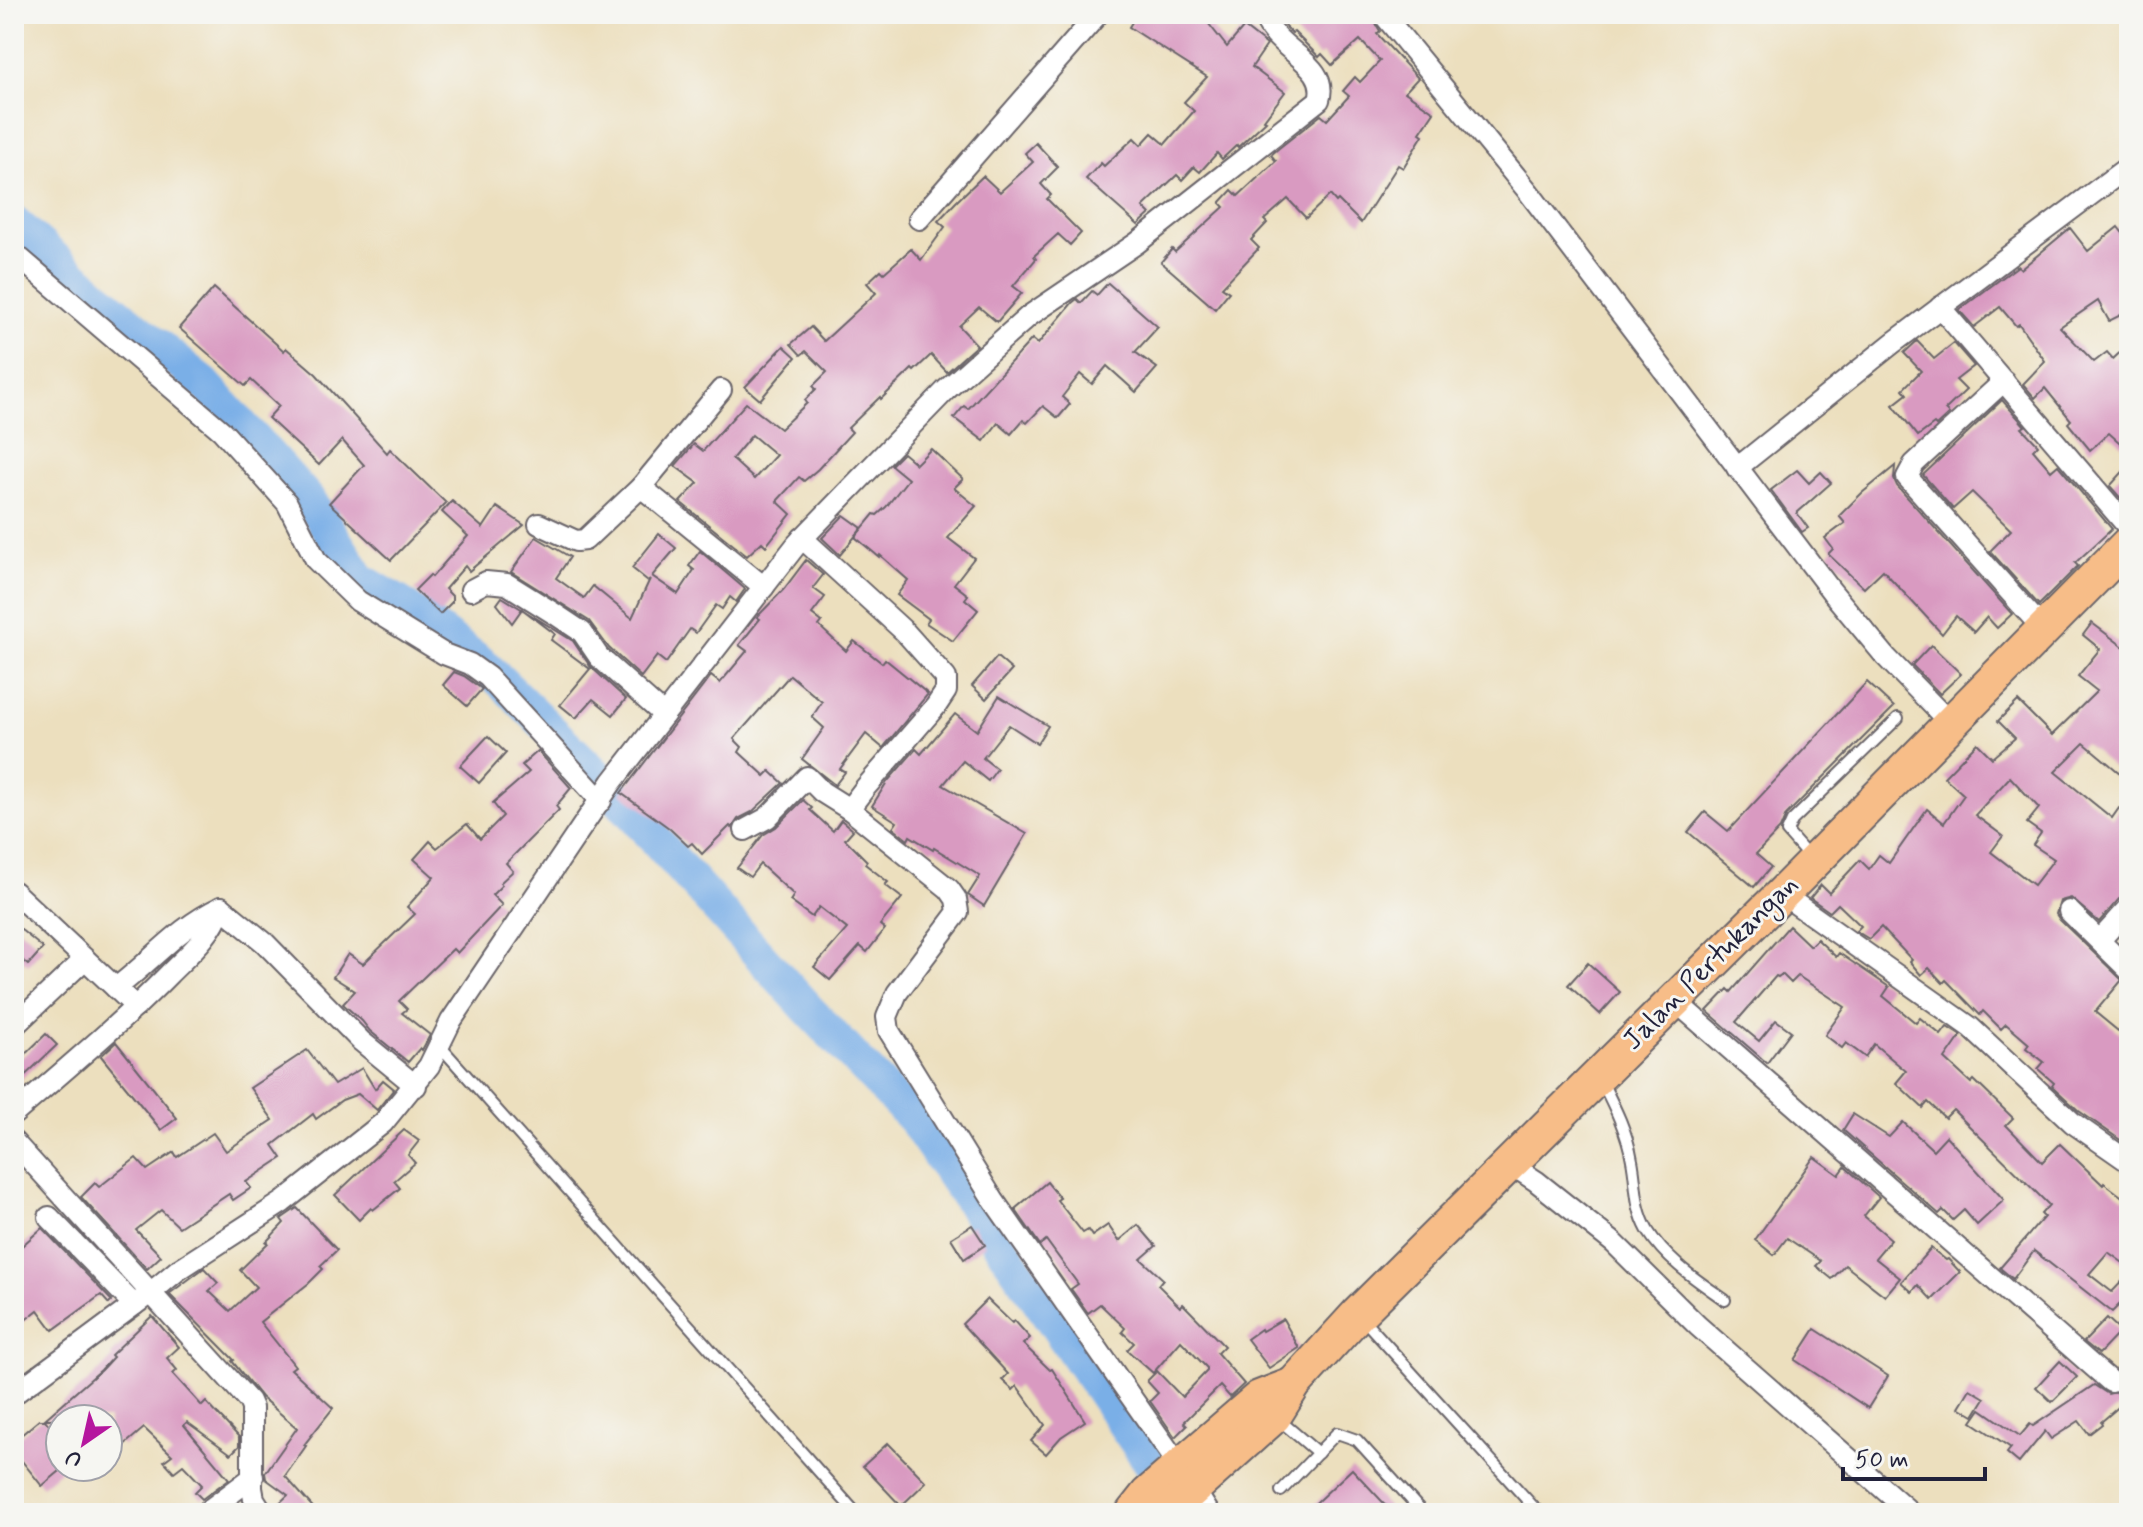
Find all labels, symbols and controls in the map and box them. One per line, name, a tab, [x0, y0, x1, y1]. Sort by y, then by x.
street label: Jalan Pertukangan	[1615, 867, 1808, 1060]
north arrow	[44, 1403, 124, 1483]
scale bar	[1843, 1431, 1985, 1481]
text: U	[60, 1442, 88, 1474]
text: 50 m	[1855, 1445, 1909, 1476]

